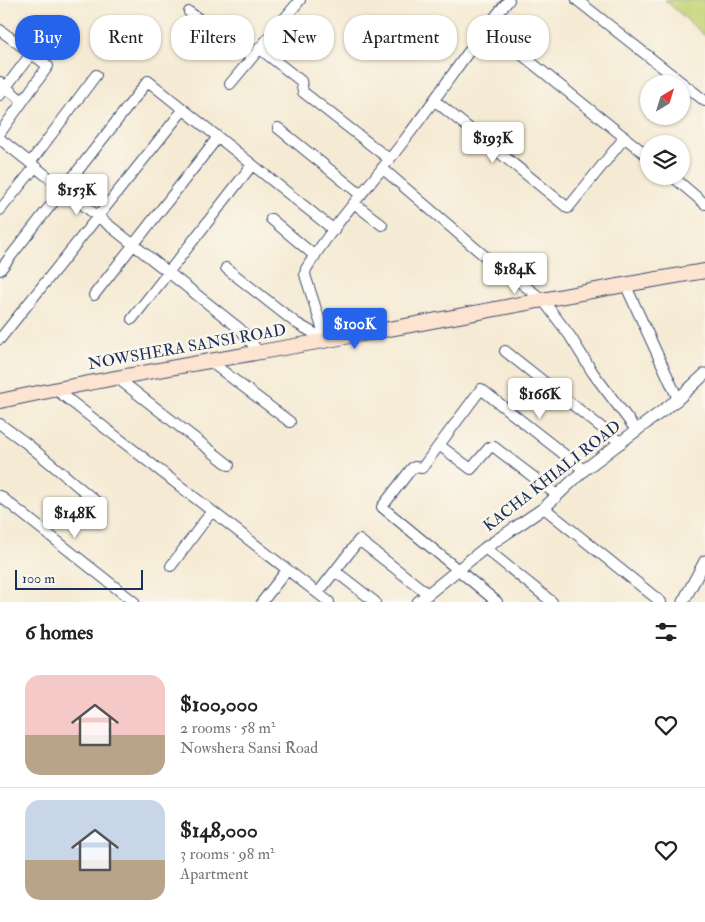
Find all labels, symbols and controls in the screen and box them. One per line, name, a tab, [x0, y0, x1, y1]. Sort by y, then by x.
chip: Buy	[15, 15, 80, 60]
chip: Rent	[90, 15, 161, 60]
chip: Filters	[171, 15, 254, 60]
chip: New	[264, 15, 334, 60]
chip: Apartment	[344, 15, 457, 60]
chip: House	[467, 15, 549, 60]
north arrow	[640, 75, 690, 125]
map controls	[640, 75, 690, 185]
pin: $193K	[458, 121, 528, 164]
text: $193K	[473, 128, 513, 148]
button: layers	[640, 135, 690, 185]
pin: $153K	[42, 174, 112, 216]
text: $153K	[57, 180, 97, 200]
pin: $184K	[480, 252, 550, 295]
text: $184K	[494, 259, 536, 279]
pin: $100K	[320, 308, 390, 350]
text: $100K	[334, 314, 376, 334]
street label: NOWSHERA SANSI ROAD	[86, 320, 288, 374]
pin: $166K	[505, 378, 575, 420]
text: $166K	[519, 384, 561, 404]
street label: KACHA KHIALI ROAD	[479, 416, 625, 536]
pin: $148K	[40, 496, 110, 539]
text: $148K	[54, 503, 96, 523]
scale bar	[15, 567, 142, 590]
text: 100 m	[22, 570, 55, 587]
icon: filters	[652, 618, 680, 646]
text: 6 homes	[25, 619, 93, 646]
text: $100,000	[180, 691, 258, 718]
icon: home	[65, 695, 125, 755]
icon: heart	[652, 711, 680, 739]
text: 2 rooms · 58 m²	[180, 718, 275, 738]
text: Nowshera Sansi Road	[180, 738, 318, 758]
text: $148,000	[180, 817, 258, 844]
icon: home	[65, 820, 125, 880]
icon: heart	[652, 836, 680, 864]
text: 3 rooms · 98 m²	[180, 844, 275, 864]
text: Apartment	[180, 864, 248, 884]

